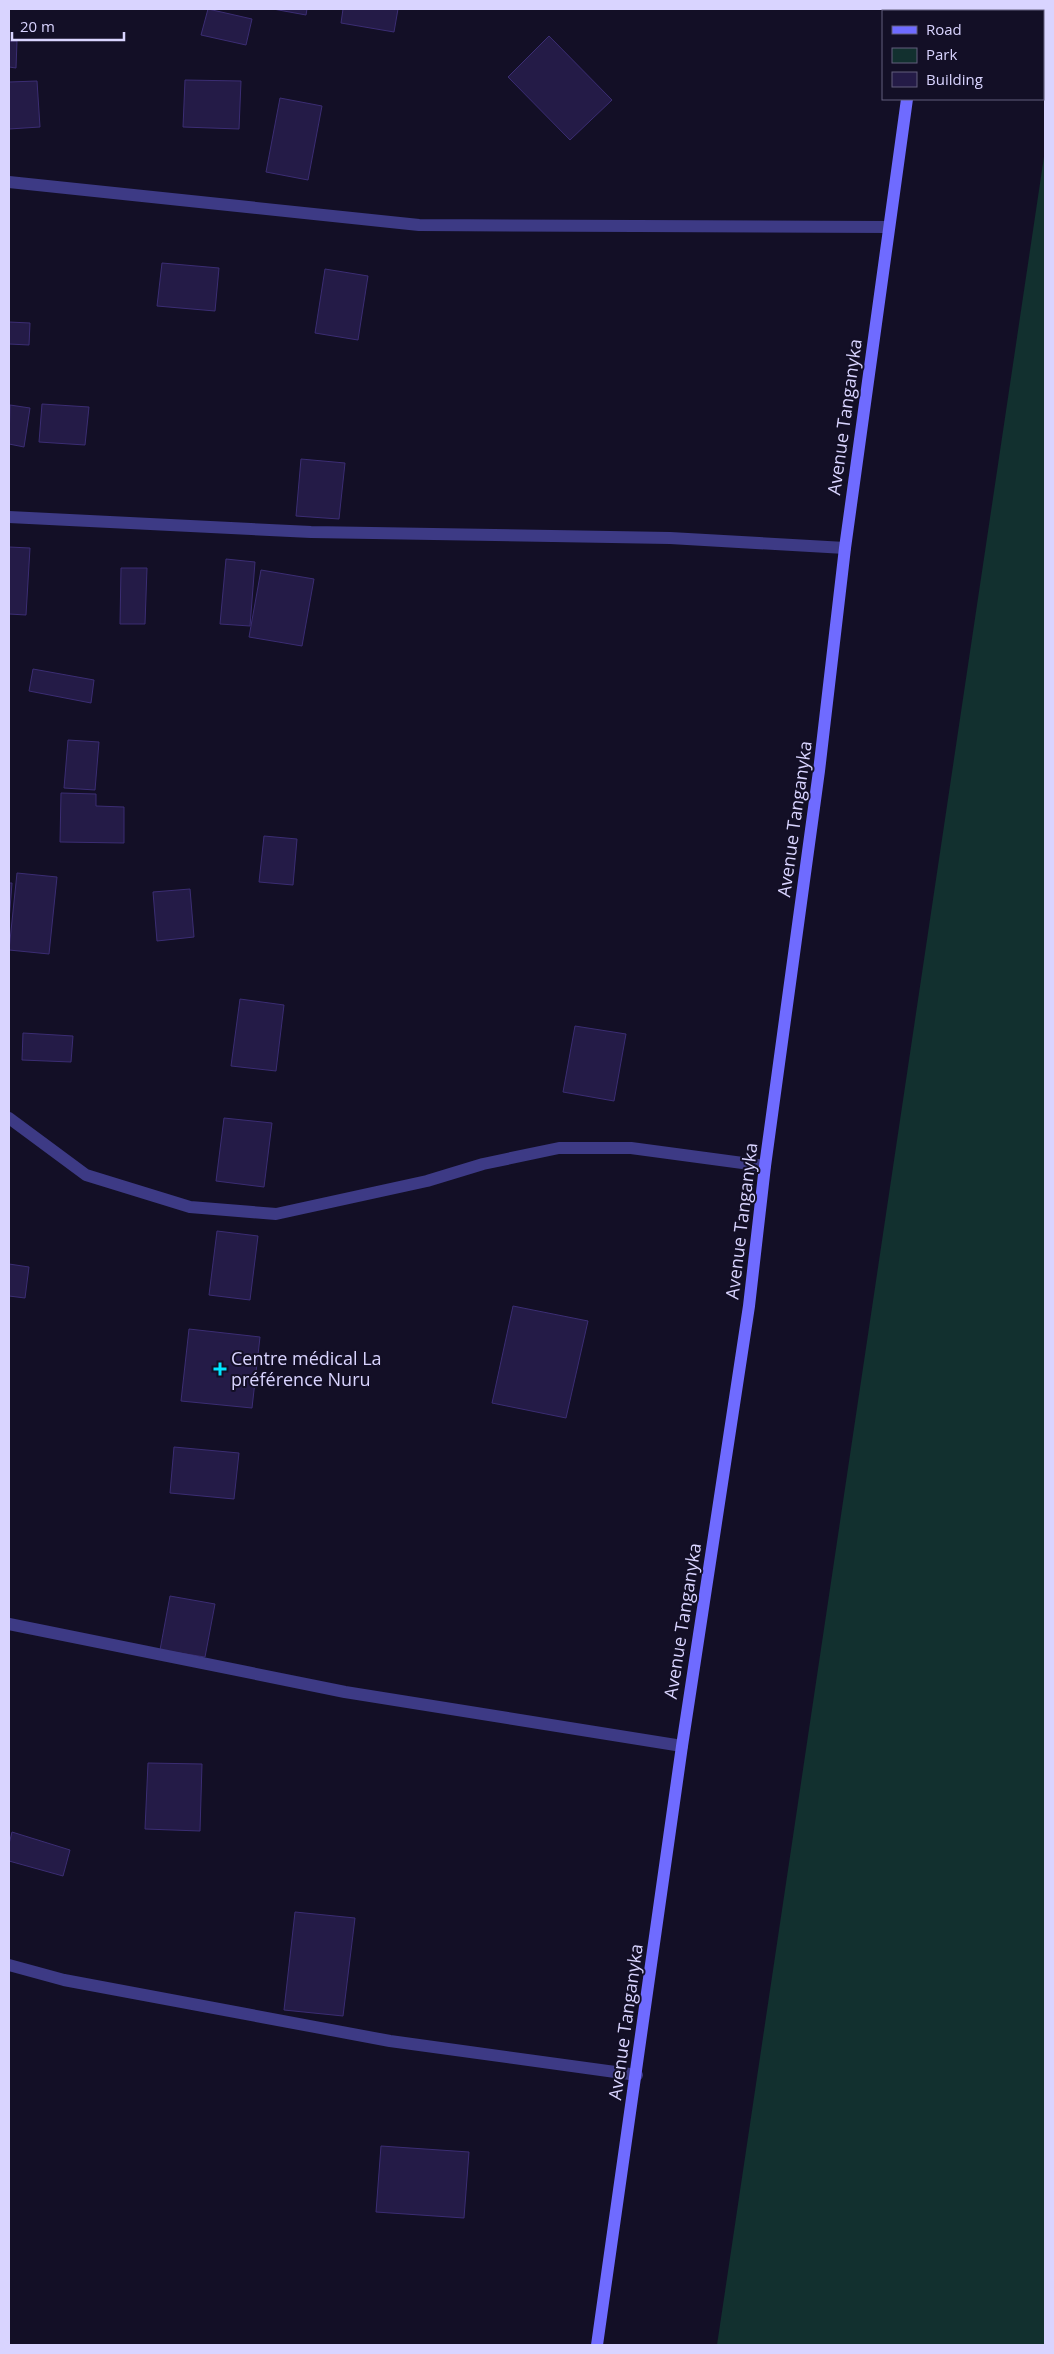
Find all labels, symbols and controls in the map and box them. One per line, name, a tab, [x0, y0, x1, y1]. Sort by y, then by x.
scale bar	[12, 10, 125, 42]
legend	[882, 10, 1044, 100]
text: 20 m	[20, 16, 55, 36]
text: Road	[926, 19, 962, 39]
text: Park	[926, 44, 957, 64]
text: Building	[926, 69, 983, 89]
street label: Avenue Tanganyka	[821, 337, 867, 497]
street label: Avenue Tanganyka	[771, 739, 817, 899]
street label: Avenue Tanganyka	[719, 1141, 763, 1301]
place label: Centre médical La préférence Nuru	[231, 1346, 382, 1391]
marker: Centre médical La préférence Nuru	[213, 1362, 227, 1376]
street label: Avenue Tanganyka	[658, 1541, 706, 1701]
street label: Avenue Tanganyka	[602, 1942, 648, 2102]

